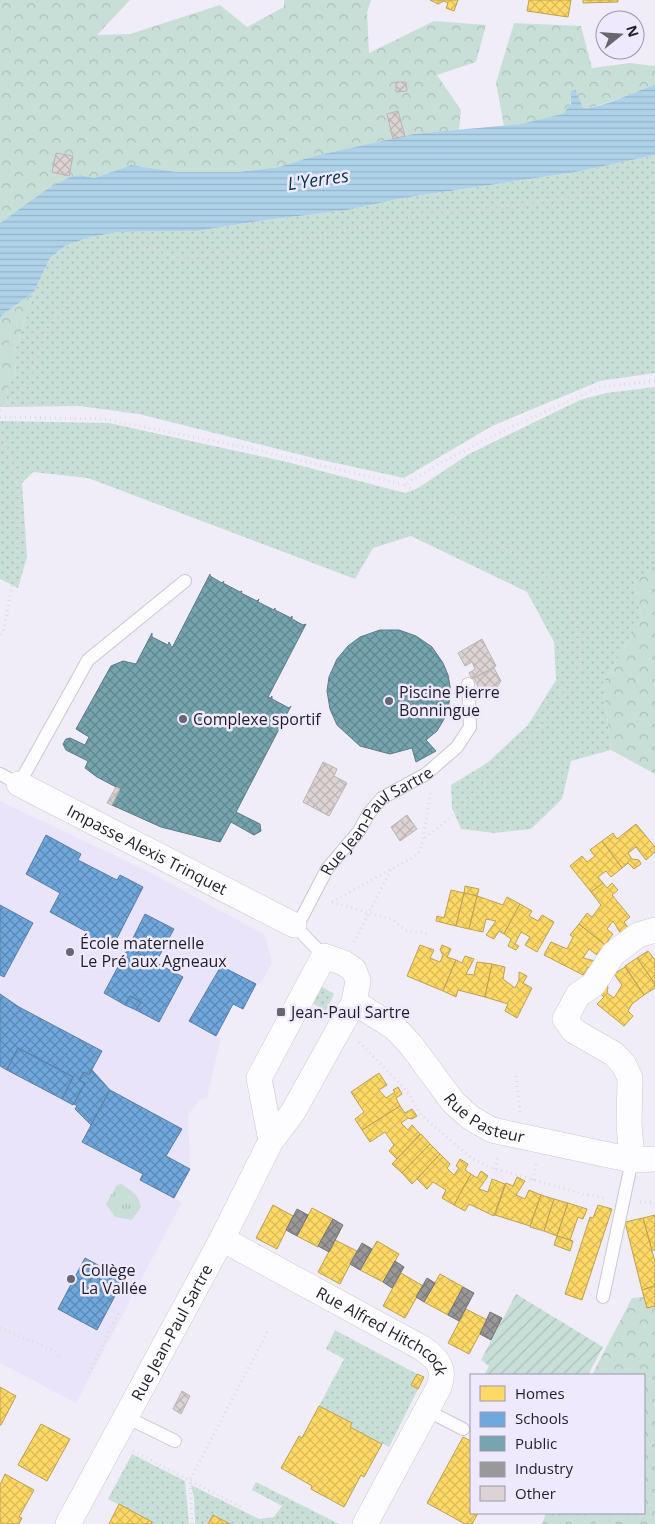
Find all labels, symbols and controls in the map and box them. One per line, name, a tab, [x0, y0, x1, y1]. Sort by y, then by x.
north arrow	[595, 10, 645, 60]
text: N	[622, 23, 644, 39]
water label: L'Yerres	[286, 163, 350, 195]
place label: Piscine Pierre Bonningue	[399, 681, 500, 721]
marker: Piscine Pierre Bonningue	[383, 695, 395, 707]
place label: Complexe sportif	[193, 708, 322, 730]
marker: Complexe sportif	[177, 713, 189, 725]
street label: Rue Jean-Paul Sartre	[315, 762, 438, 879]
street label: Impasse Alexis Trinquet	[63, 799, 231, 900]
place label: École maternelle Le Pré aux Agneaux	[80, 932, 227, 972]
marker: École maternelle Le Pré aux Agneaux	[64, 946, 76, 958]
place label: Jean-Paul Sartre	[289, 1001, 410, 1023]
marker: Jean-Paul Sartre	[275, 1006, 287, 1018]
street label: Rue Pasteur	[439, 1088, 527, 1148]
place label: Collège La Vallée	[81, 1259, 147, 1299]
street label: Rue Jean-Paul Sartre	[126, 1260, 217, 1404]
marker: Collège La Vallée	[65, 1273, 77, 1285]
street label: Rue Alfred Hitchcock	[312, 1281, 453, 1378]
legend	[470, 1374, 645, 1514]
text: Homes	[515, 1383, 565, 1403]
text: Schools	[515, 1408, 569, 1428]
text: Public	[515, 1433, 557, 1453]
text: Industry	[515, 1458, 573, 1478]
text: Other	[515, 1483, 556, 1503]

